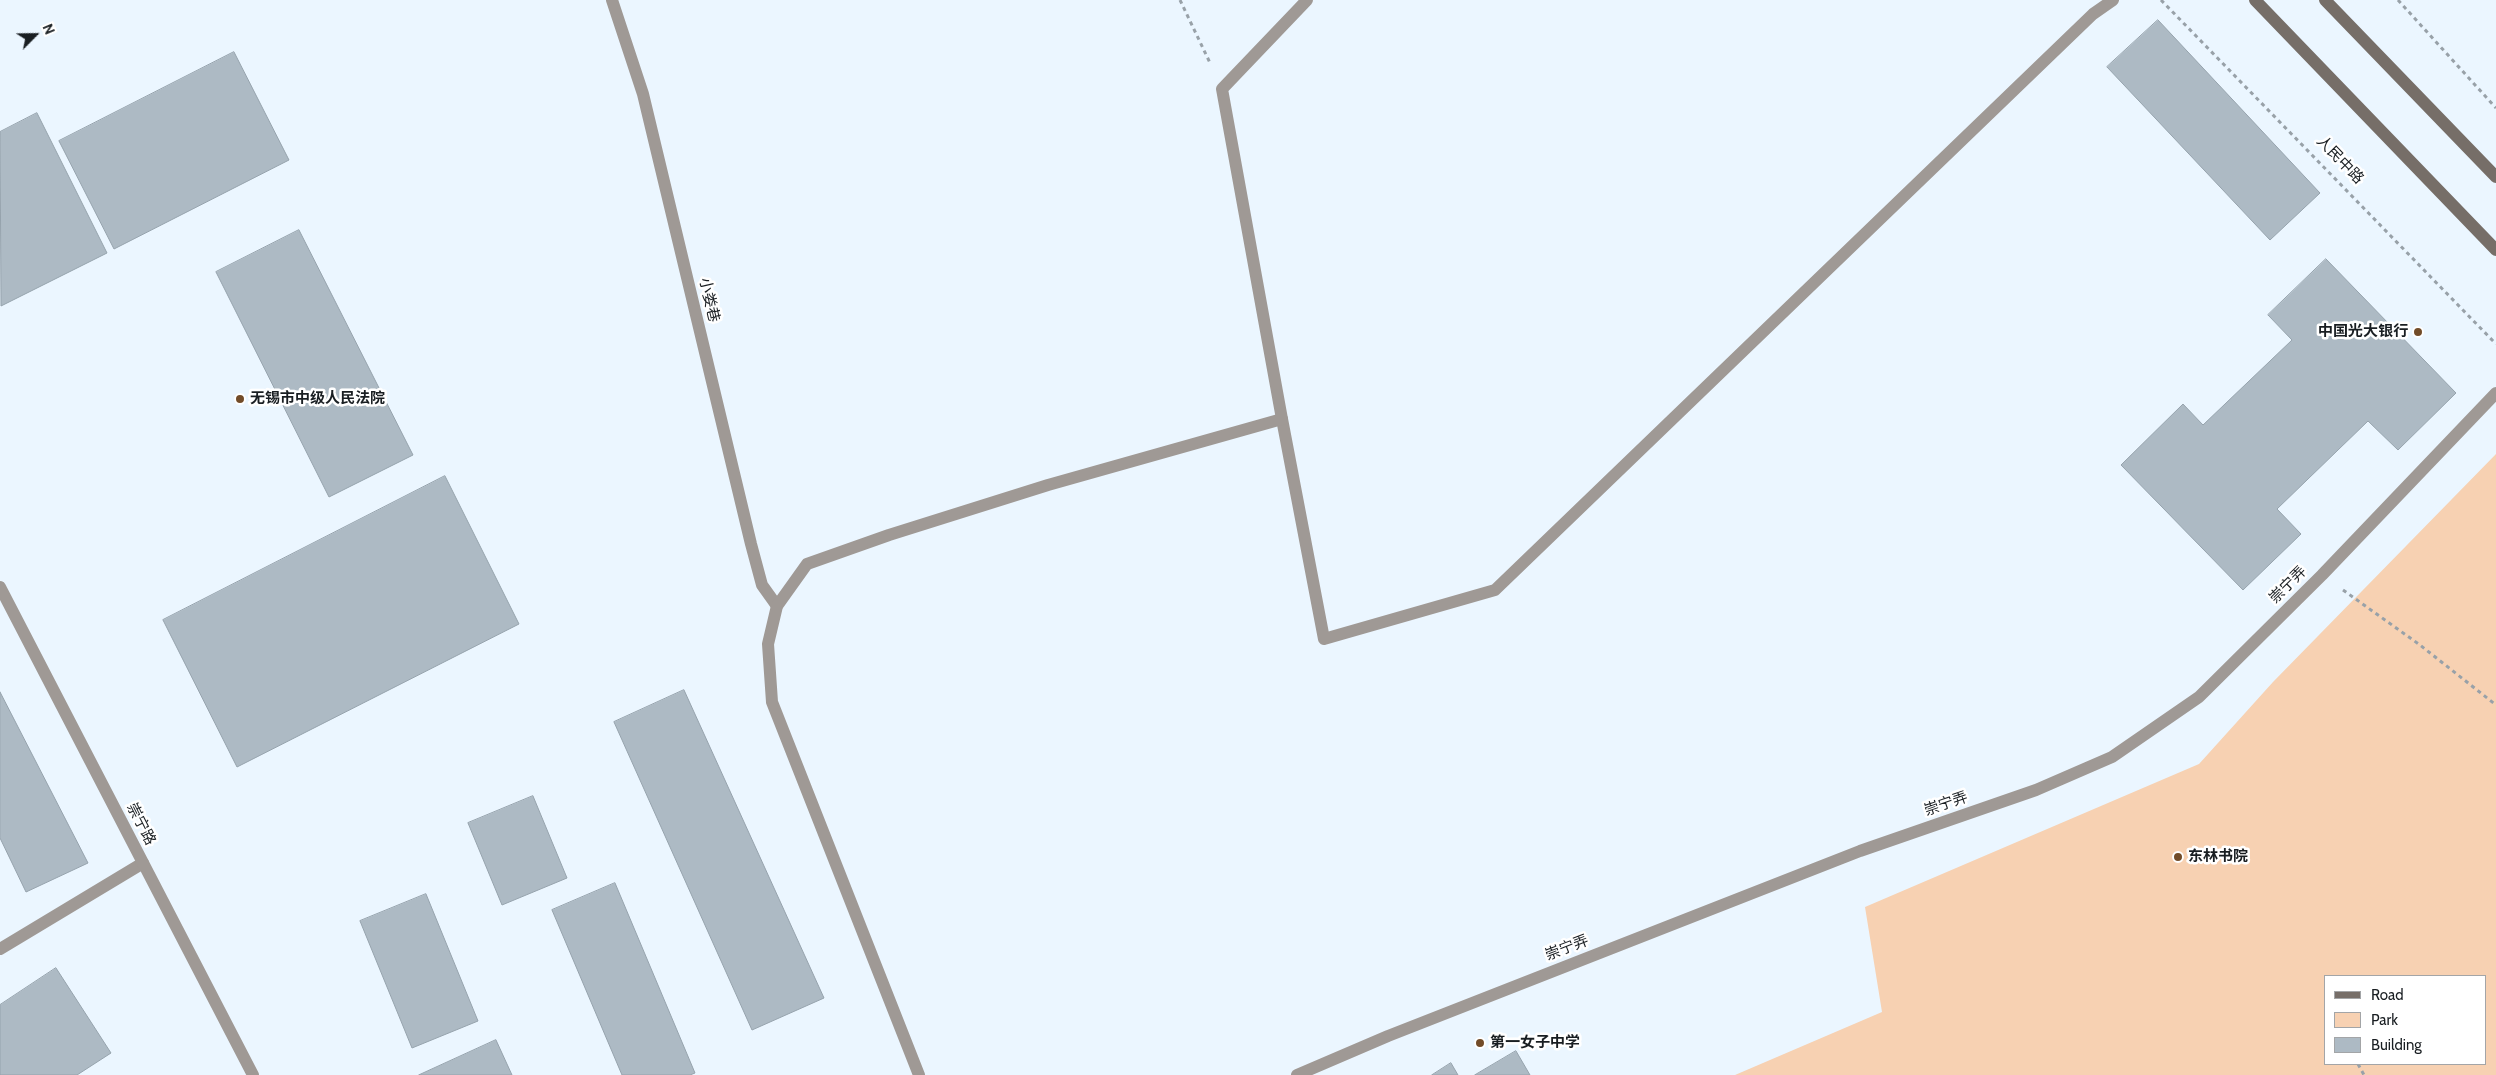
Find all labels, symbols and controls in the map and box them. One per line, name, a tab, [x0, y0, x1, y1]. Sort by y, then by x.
north arrow	[10, 10, 60, 60]
text: N	[39, 21, 59, 37]
street label: 人民中路	[2313, 132, 2367, 188]
street label: 小娄巷	[695, 276, 723, 324]
place label: 中国光大银行	[2318, 323, 2408, 341]
marker: 中国光大银行	[2412, 326, 2424, 338]
place label: 无锡市中级人民法院	[250, 390, 385, 408]
marker: 无锡市中级人民法院	[234, 393, 246, 405]
street label: 崇宁弄	[2266, 563, 2310, 607]
street label: 崇宁弄	[1922, 788, 1970, 820]
street label: 崇宁路	[123, 800, 159, 848]
place label: 东林书院	[2188, 848, 2248, 866]
marker: 东林书院	[2172, 851, 2184, 863]
street label: 崇宁弄	[1543, 932, 1591, 964]
legend	[2324, 975, 2486, 1065]
text: Road	[2371, 986, 2404, 1004]
text: Park	[2371, 1011, 2398, 1029]
place label: 第一女子中学	[1490, 1034, 1580, 1052]
text: Building	[2371, 1036, 2422, 1054]
marker: 第一女子中学	[1474, 1037, 1486, 1049]

